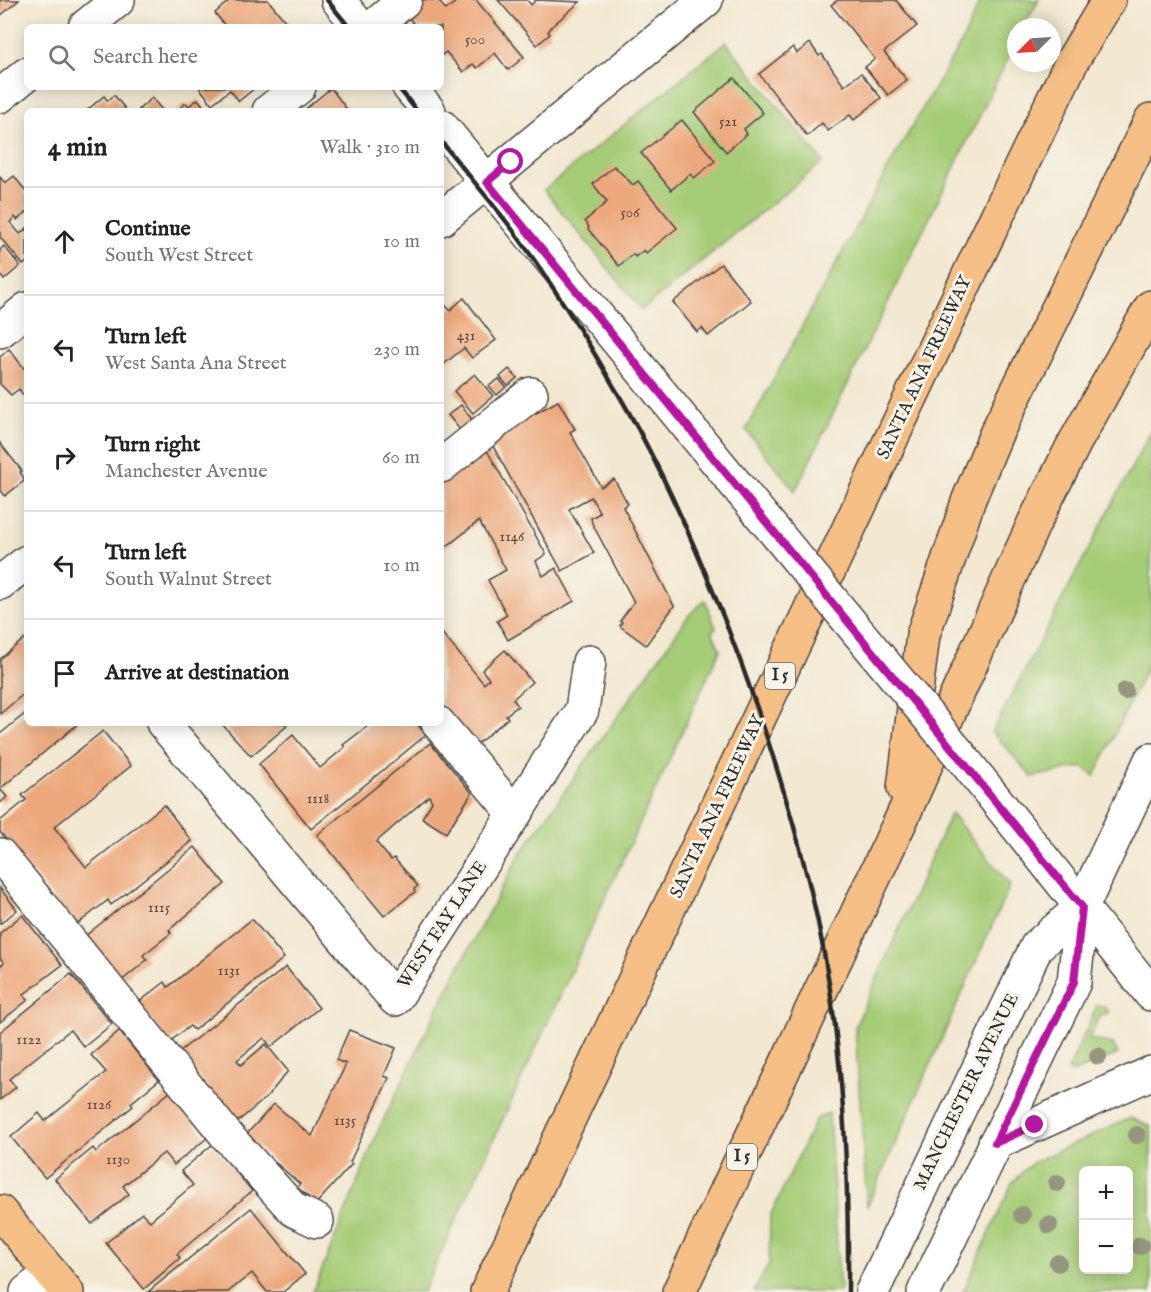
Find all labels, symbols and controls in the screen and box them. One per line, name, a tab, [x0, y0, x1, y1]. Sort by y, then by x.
north arrow	[1007, 18, 1061, 72]
search box	[24, 24, 444, 90]
house number: 500	[465, 30, 485, 49]
icon: search	[45, 41, 78, 74]
text: Search here	[93, 43, 198, 71]
house number: 521	[719, 112, 737, 131]
text: 4 min	[48, 131, 107, 164]
text: Walk · 310 m	[320, 135, 420, 160]
route start	[497, 148, 523, 174]
house number: 506	[620, 203, 640, 222]
text: Continue	[105, 215, 191, 243]
icon: ahead	[48, 225, 81, 258]
text: 10 m	[383, 229, 420, 254]
text: South West Street	[105, 243, 253, 268]
street label: SANTA ANA FREEWAY	[872, 272, 978, 463]
text: Turn left	[105, 323, 187, 351]
house number: 431	[457, 326, 475, 345]
icon: left	[48, 333, 81, 366]
text: 230 m	[374, 337, 420, 362]
text: West Santa Ana Street	[105, 351, 287, 376]
text: Turn right	[105, 431, 200, 459]
icon: right	[48, 441, 81, 474]
text: 60 m	[382, 445, 420, 470]
text: Manchester Avenue	[105, 459, 267, 484]
house number: 1146	[500, 527, 525, 546]
text: Turn left	[105, 539, 187, 567]
icon: left	[48, 549, 81, 582]
text: 10 m	[383, 553, 420, 578]
text: South Walnut Street	[105, 567, 272, 592]
icon: arrive	[48, 657, 81, 690]
text: Arrive at destination	[105, 659, 289, 687]
road number: I 5	[765, 663, 795, 689]
street label: SANTA ANA FREEWAY	[665, 711, 771, 902]
house number: 1118	[307, 789, 329, 808]
street label: WEST FAY LANE	[393, 857, 493, 993]
house number: 1115	[148, 898, 171, 917]
house number: 1131	[218, 961, 240, 980]
street label: MANCHESTER AVENUE	[909, 990, 1025, 1194]
house number: 1122	[16, 1030, 42, 1049]
house number: 1126	[87, 1095, 112, 1114]
house number: 1135	[334, 1111, 357, 1130]
route end	[1021, 1111, 1047, 1137]
road number: I 5	[727, 1144, 757, 1170]
house number: 1130	[106, 1150, 130, 1169]
map controls	[1079, 1166, 1133, 1274]
button: +	[1079, 1166, 1133, 1220]
button: −	[1079, 1220, 1133, 1274]

